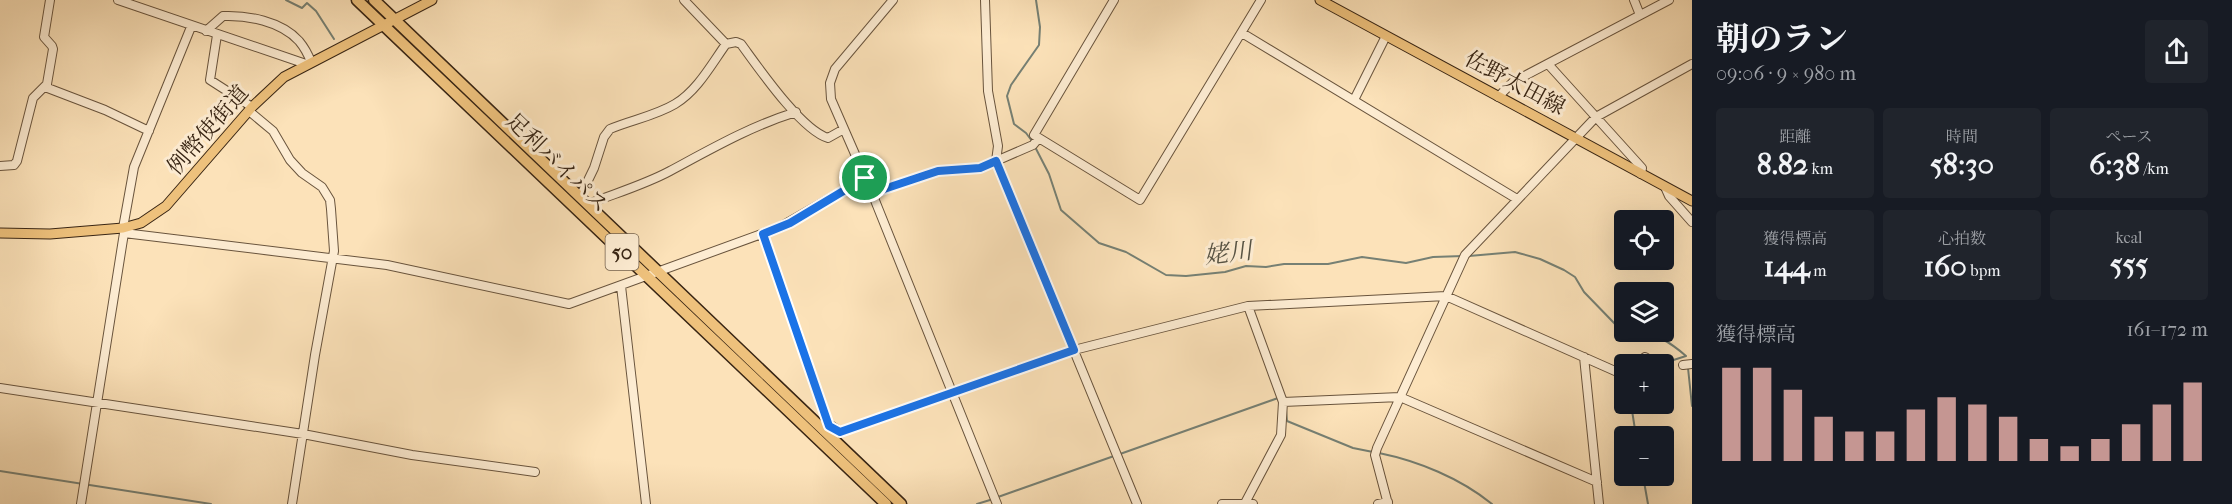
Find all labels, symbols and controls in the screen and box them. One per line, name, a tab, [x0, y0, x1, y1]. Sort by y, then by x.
text: 朝のラン	[1716, 20, 1848, 59]
button: share	[2145, 20, 2208, 83]
street label: 佐野太田線	[1460, 46, 1570, 120]
text: 09:06 · 9 × 980 m	[1716, 62, 1856, 85]
street label: 例幣使街道	[162, 80, 254, 180]
street label: 足利バイパス	[501, 108, 613, 218]
text: 距離	[1779, 127, 1811, 146]
text: 時間	[1946, 127, 1978, 146]
text: ペース	[2105, 127, 2153, 146]
text: 8.82	[1757, 147, 1808, 182]
text: 58:30	[1930, 147, 1994, 182]
text: 6:38	[2089, 147, 2140, 182]
pin	[839, 152, 890, 203]
text: km	[1808, 159, 1833, 178]
text: /km	[2140, 159, 2169, 178]
icon: arrive	[848, 161, 881, 194]
map controls	[1614, 210, 1674, 486]
button: locate	[1614, 210, 1674, 270]
text: kcal	[2116, 228, 2142, 247]
text: 獲得標高	[1763, 229, 1827, 248]
text: 心拍数	[1938, 229, 1986, 248]
road number: 50	[606, 234, 638, 270]
water label: 姥川	[1202, 236, 1257, 270]
text: 555	[2110, 247, 2148, 282]
text: 144	[1763, 249, 1810, 284]
text: 160	[1923, 249, 1967, 284]
text: m	[1810, 261, 1827, 280]
text: bpm	[1967, 261, 2001, 280]
button: layers	[1614, 282, 1674, 342]
text: 161–172 m	[2126, 318, 2208, 341]
text: 獲得標高	[1716, 323, 1796, 346]
button: +	[1614, 354, 1674, 414]
button: −	[1614, 426, 1674, 486]

